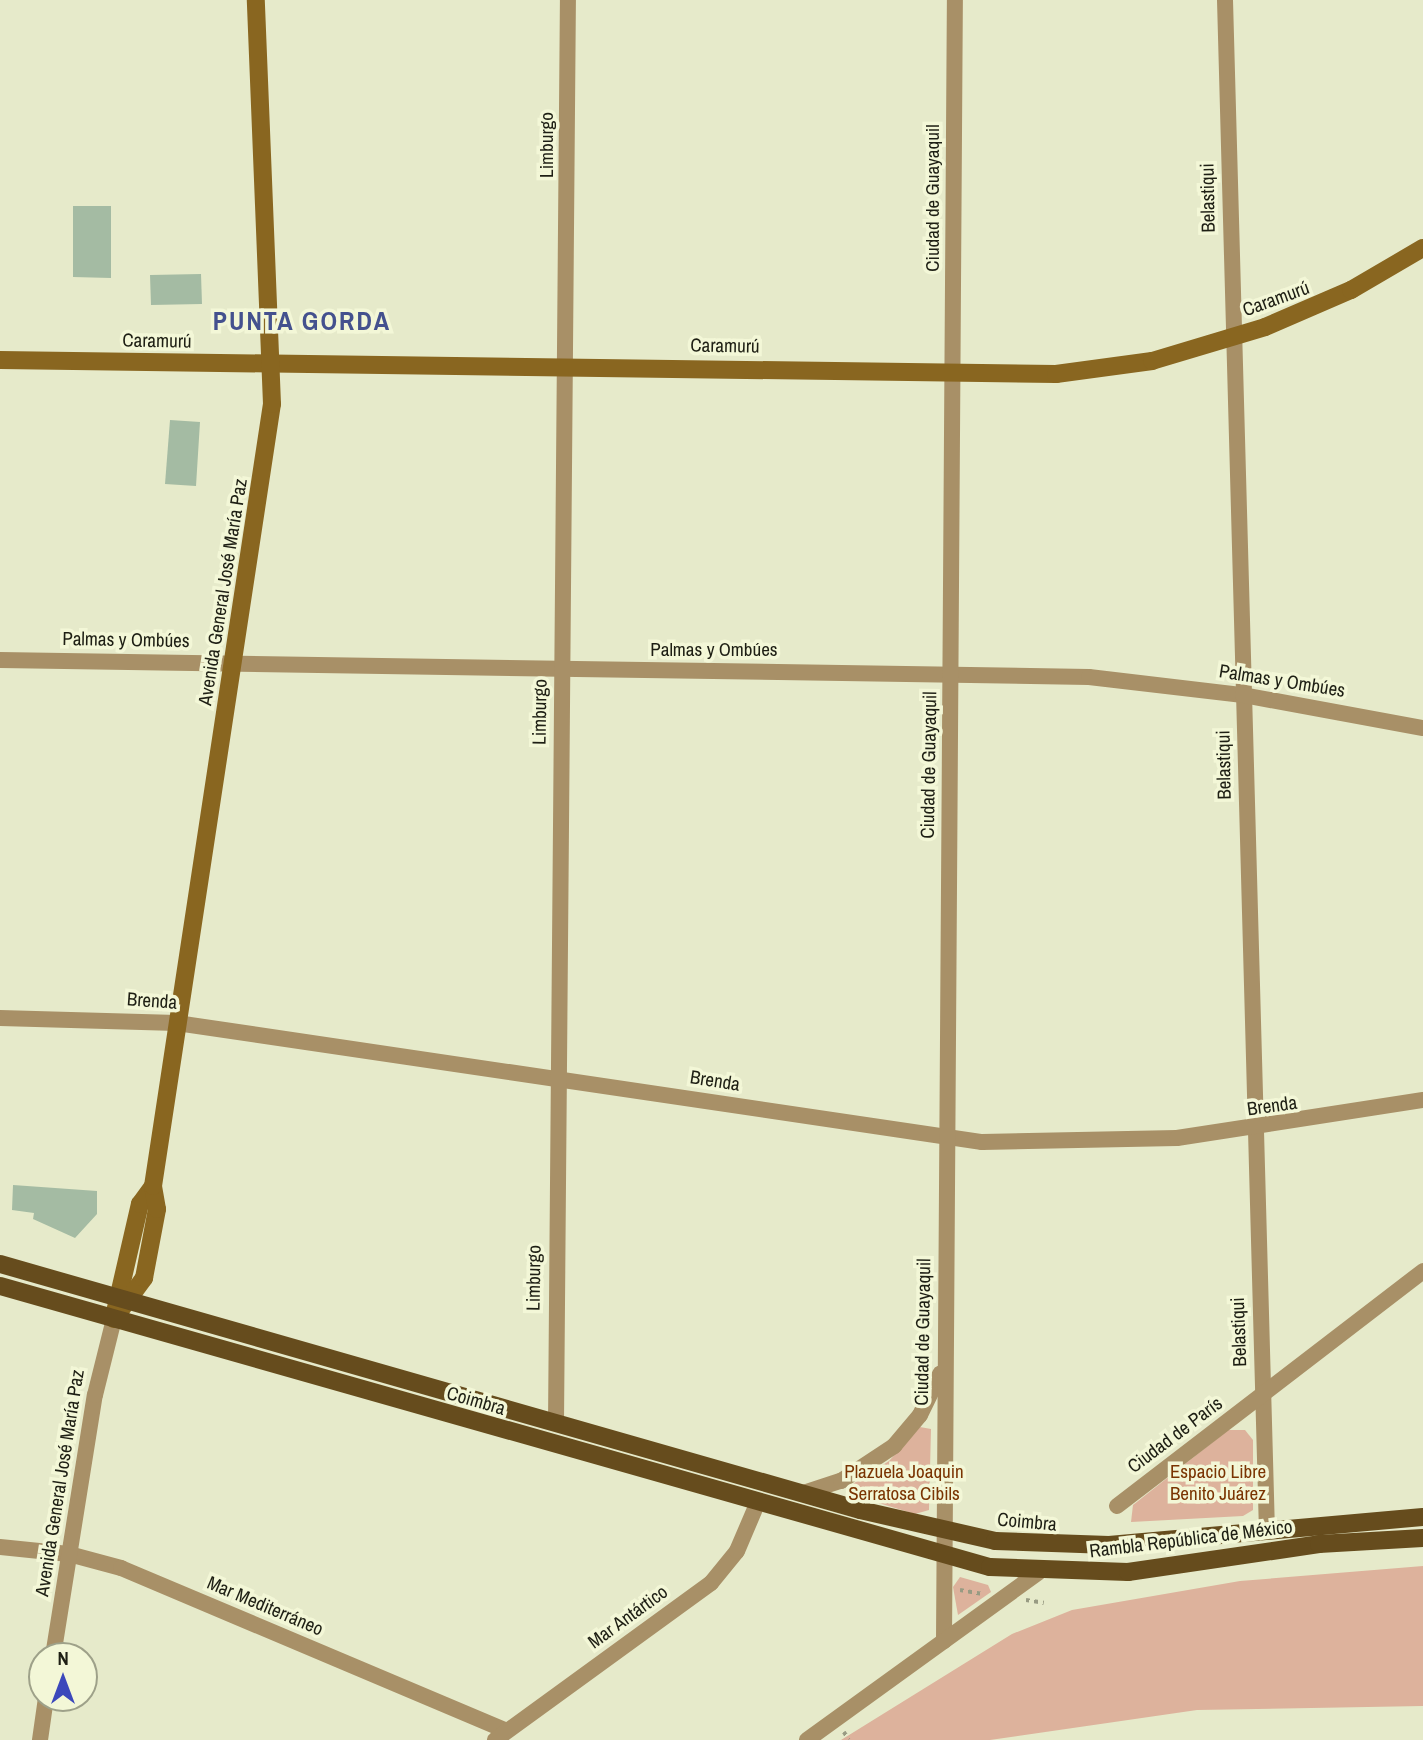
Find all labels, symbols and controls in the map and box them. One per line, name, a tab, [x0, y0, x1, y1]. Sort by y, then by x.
street label: Limburgo	[536, 112, 558, 178]
street label: Ciudad de Guayaquil	[922, 124, 944, 272]
street label: Belastiqui	[1196, 163, 1220, 233]
street label: Caramurú	[1240, 276, 1312, 322]
district label: PUNTA GORDA	[214, 305, 390, 337]
street label: Caramurú	[122, 329, 192, 353]
street label: Caramurú	[690, 334, 760, 358]
street label: Avenida General José María Paz	[194, 477, 252, 707]
street label: Palmas y Ombúes	[62, 627, 190, 653]
street label: Palmas y Ombúes	[650, 639, 778, 661]
street label: Palmas y Ombúes	[1217, 660, 1347, 702]
street label: Limburgo	[528, 679, 552, 745]
street label: Ciudad de Guayaquil	[916, 691, 942, 839]
street label: Belastiqui	[1212, 730, 1236, 800]
street label: Brenda	[126, 988, 178, 1014]
street label: Brenda	[688, 1066, 742, 1096]
street label: Brenda	[1246, 1091, 1298, 1121]
street label: Limburgo	[522, 1245, 546, 1311]
street label: Ciudad de Guayaquil	[910, 1258, 936, 1406]
street label: Belastiqui	[1226, 1297, 1252, 1367]
street label: Avenida General José María Paz	[31, 1368, 89, 1598]
street label: Coimbra	[444, 1382, 508, 1420]
street label: Ciudad de París	[1123, 1392, 1227, 1478]
park label: Plazuela Joaquin Serratosa Cibils	[844, 1461, 964, 1505]
park label: Espacio Libre Benito Juárez	[1170, 1461, 1266, 1505]
street label: Coimbra	[996, 1508, 1058, 1536]
street label: Rambla República de México	[1088, 1515, 1294, 1563]
street label: Mar Mediterráneo	[204, 1571, 326, 1641]
street label: Mar Antártico	[583, 1580, 673, 1654]
north arrow	[28, 1642, 98, 1712]
text: N	[57, 1645, 69, 1671]

